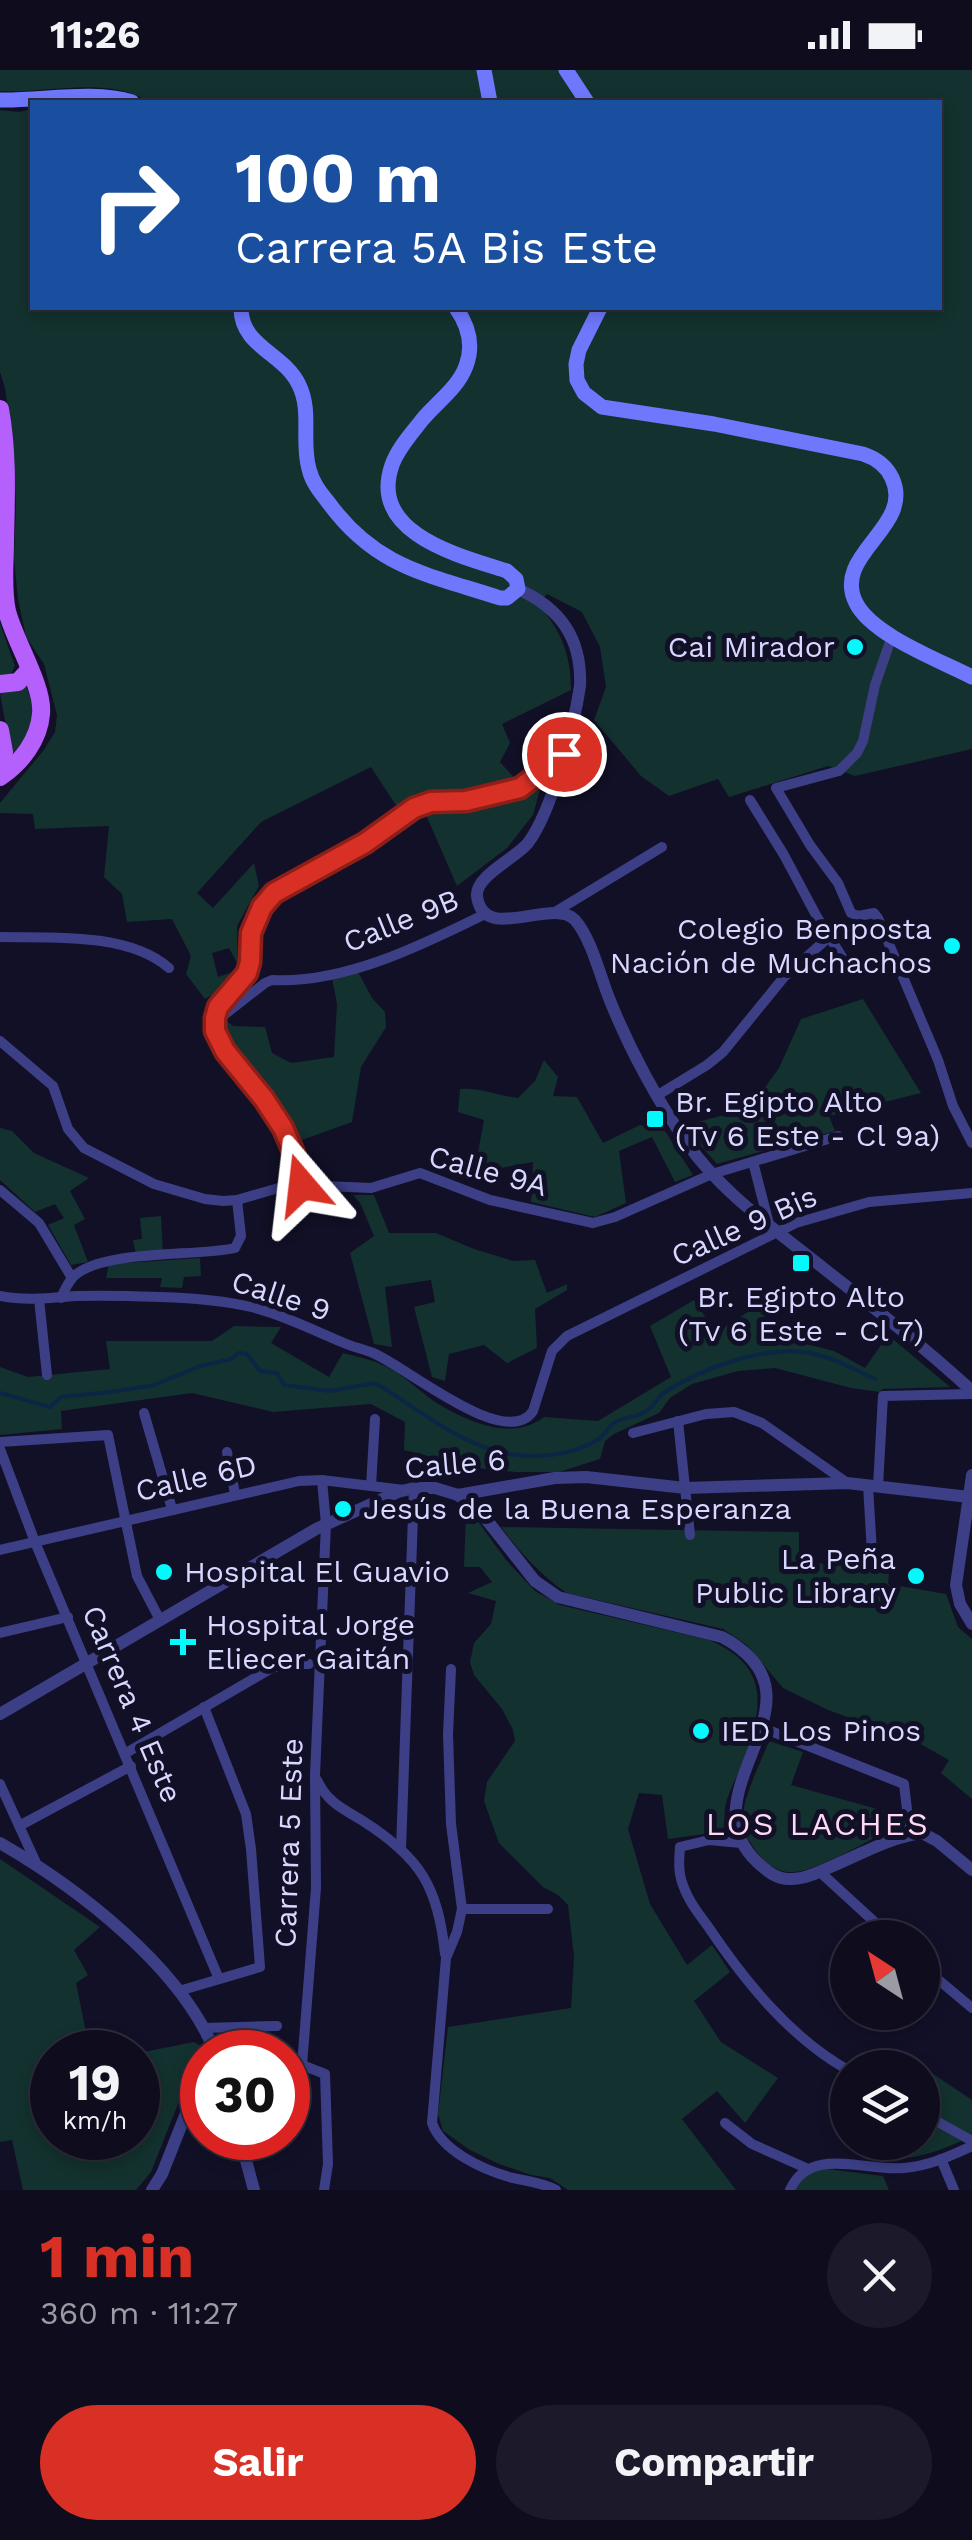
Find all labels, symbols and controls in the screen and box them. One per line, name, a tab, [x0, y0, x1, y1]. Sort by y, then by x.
text: 11:26	[50, 13, 140, 57]
text: 100 m	[235, 137, 441, 219]
icon: right	[70, 140, 200, 270]
text: Carrera 5A Bis Este	[235, 221, 658, 274]
place label: Cai Mirador	[668, 629, 835, 664]
marker: Cai Mirador	[844, 636, 866, 658]
pin	[522, 712, 607, 797]
icon: arrive	[537, 727, 592, 782]
street label: Calle 9B	[338, 882, 464, 960]
place label: Colegio Benposta Nación de Muchachos	[610, 911, 932, 980]
marker: Colegio Benposta Nación de Muchachos	[941, 935, 963, 957]
place label: Br. Egipto Alto (Tv 6 Este - Cl 9a)	[675, 1084, 940, 1153]
marker: Br. Egipto Alto (Tv 6 Este - Cl 9a)	[644, 1108, 666, 1130]
position arrow	[250, 1133, 354, 1237]
street label: Calle 9A	[425, 1138, 552, 1203]
street label: Calle 9 Bis	[666, 1178, 822, 1273]
marker: Br. Egipto Alto (Tv 6 Este - Cl 7)	[790, 1252, 812, 1274]
street label: Calle 9	[227, 1263, 335, 1328]
place label: Br. Egipto Alto (Tv 6 Este - Cl 7)	[678, 1279, 924, 1348]
street label: Calle 6	[403, 1442, 507, 1485]
street label: Calle 6D	[132, 1447, 260, 1508]
place label: Jesús de la Buena Esperanza	[363, 1491, 791, 1526]
marker: Jesús de la Buena Esperanza	[332, 1498, 354, 1520]
place label: La Peña Public Library	[695, 1541, 897, 1610]
place label: Hospital El Guavio	[184, 1554, 450, 1589]
marker: Hospital El Guavio	[153, 1561, 175, 1583]
marker: La Peña Public Library	[905, 1565, 927, 1587]
street label: Carrera 4 Este	[75, 1600, 190, 1808]
place label: Hospital Jorge Eliecer Gaitán	[206, 1607, 415, 1676]
marker: Hospital Jorge Eliecer Gaitán	[170, 1629, 196, 1655]
place label: IED Los Pinos	[721, 1713, 921, 1748]
marker: IED Los Pinos	[690, 1720, 712, 1742]
street label: Carrera 5 Este	[267, 1738, 310, 1948]
district label: LOS LACHES	[706, 1805, 930, 1843]
north arrow	[830, 1920, 940, 2030]
map controls	[830, 1920, 940, 2160]
speed limit sign: 30	[180, 2030, 310, 2160]
button: layers	[830, 2050, 940, 2160]
text: 19	[69, 2053, 121, 2112]
text: km/h	[63, 2106, 127, 2135]
text: 1 min	[40, 2221, 194, 2292]
button: close	[827, 2223, 932, 2328]
text: 360 m · 11:27	[40, 2294, 238, 2332]
button: Salir	[40, 2405, 476, 2520]
button: Compartir	[496, 2405, 932, 2520]

